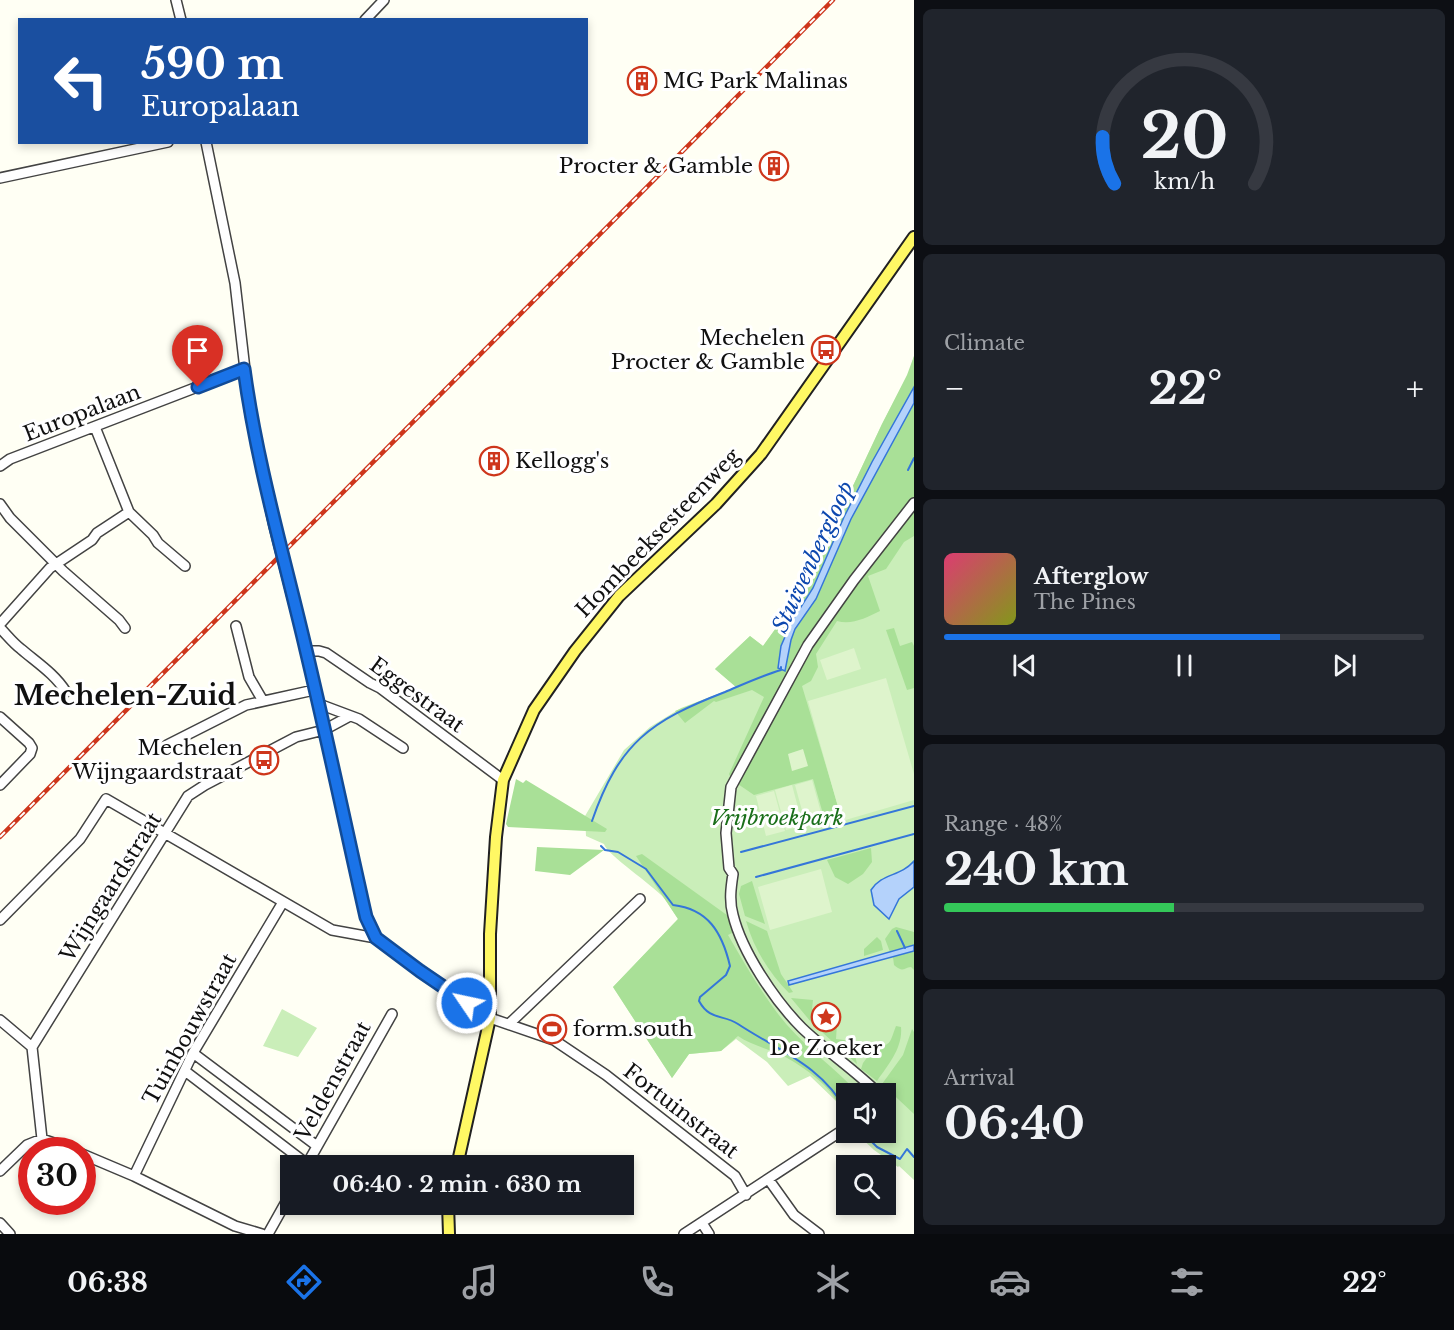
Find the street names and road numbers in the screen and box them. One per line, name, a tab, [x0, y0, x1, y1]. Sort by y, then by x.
street label: Europalaan	[20, 379, 144, 447]
street label: Hombeeksesteenweg	[570, 443, 746, 623]
street label: Eggestraat	[364, 652, 470, 738]
street label: Wijngaardstraat	[54, 808, 167, 967]
street label: Tuinbouwstraat	[138, 949, 242, 1109]
street label: Veldenstraat	[289, 1017, 377, 1146]
street label: Fortuinstraat	[618, 1058, 744, 1164]

